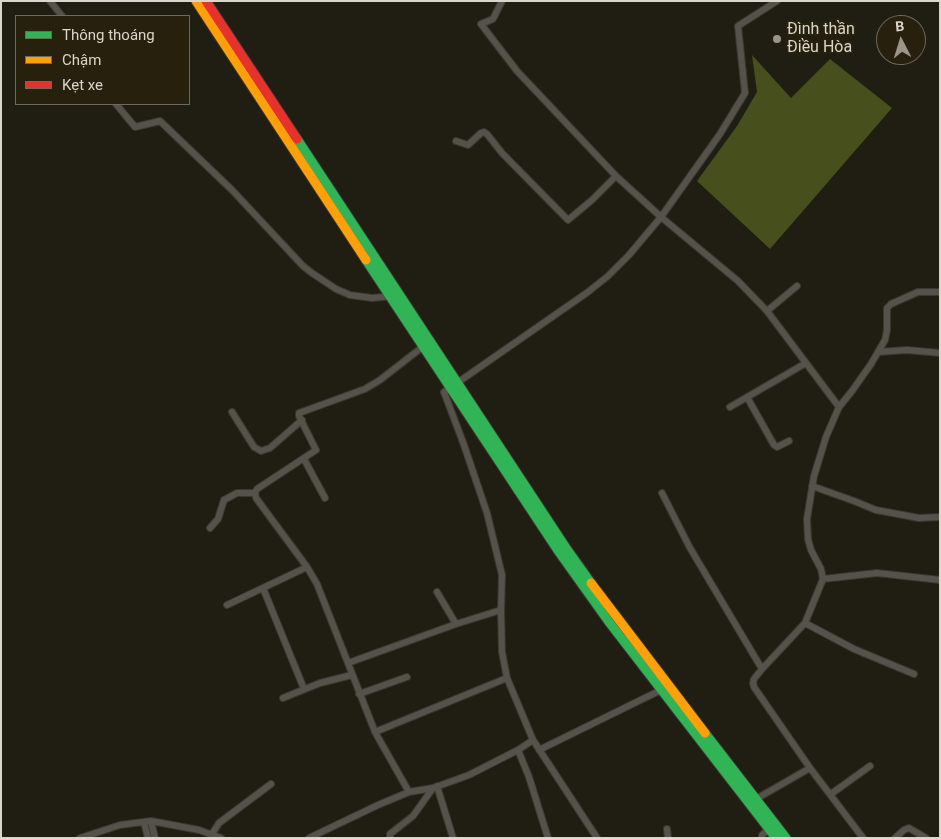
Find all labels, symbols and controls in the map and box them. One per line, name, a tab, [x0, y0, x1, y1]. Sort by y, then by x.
legend	[15, 15, 190, 105]
north arrow	[876, 15, 926, 65]
text: B	[895, 18, 905, 34]
place label: Đình thần Điều Hòa	[787, 20, 855, 58]
text: Thông thoáng	[62, 26, 155, 44]
marker: Đình thần Điều Hòa	[771, 33, 783, 45]
text: Chậm	[62, 51, 101, 69]
text: Kẹt xe	[62, 76, 103, 94]

